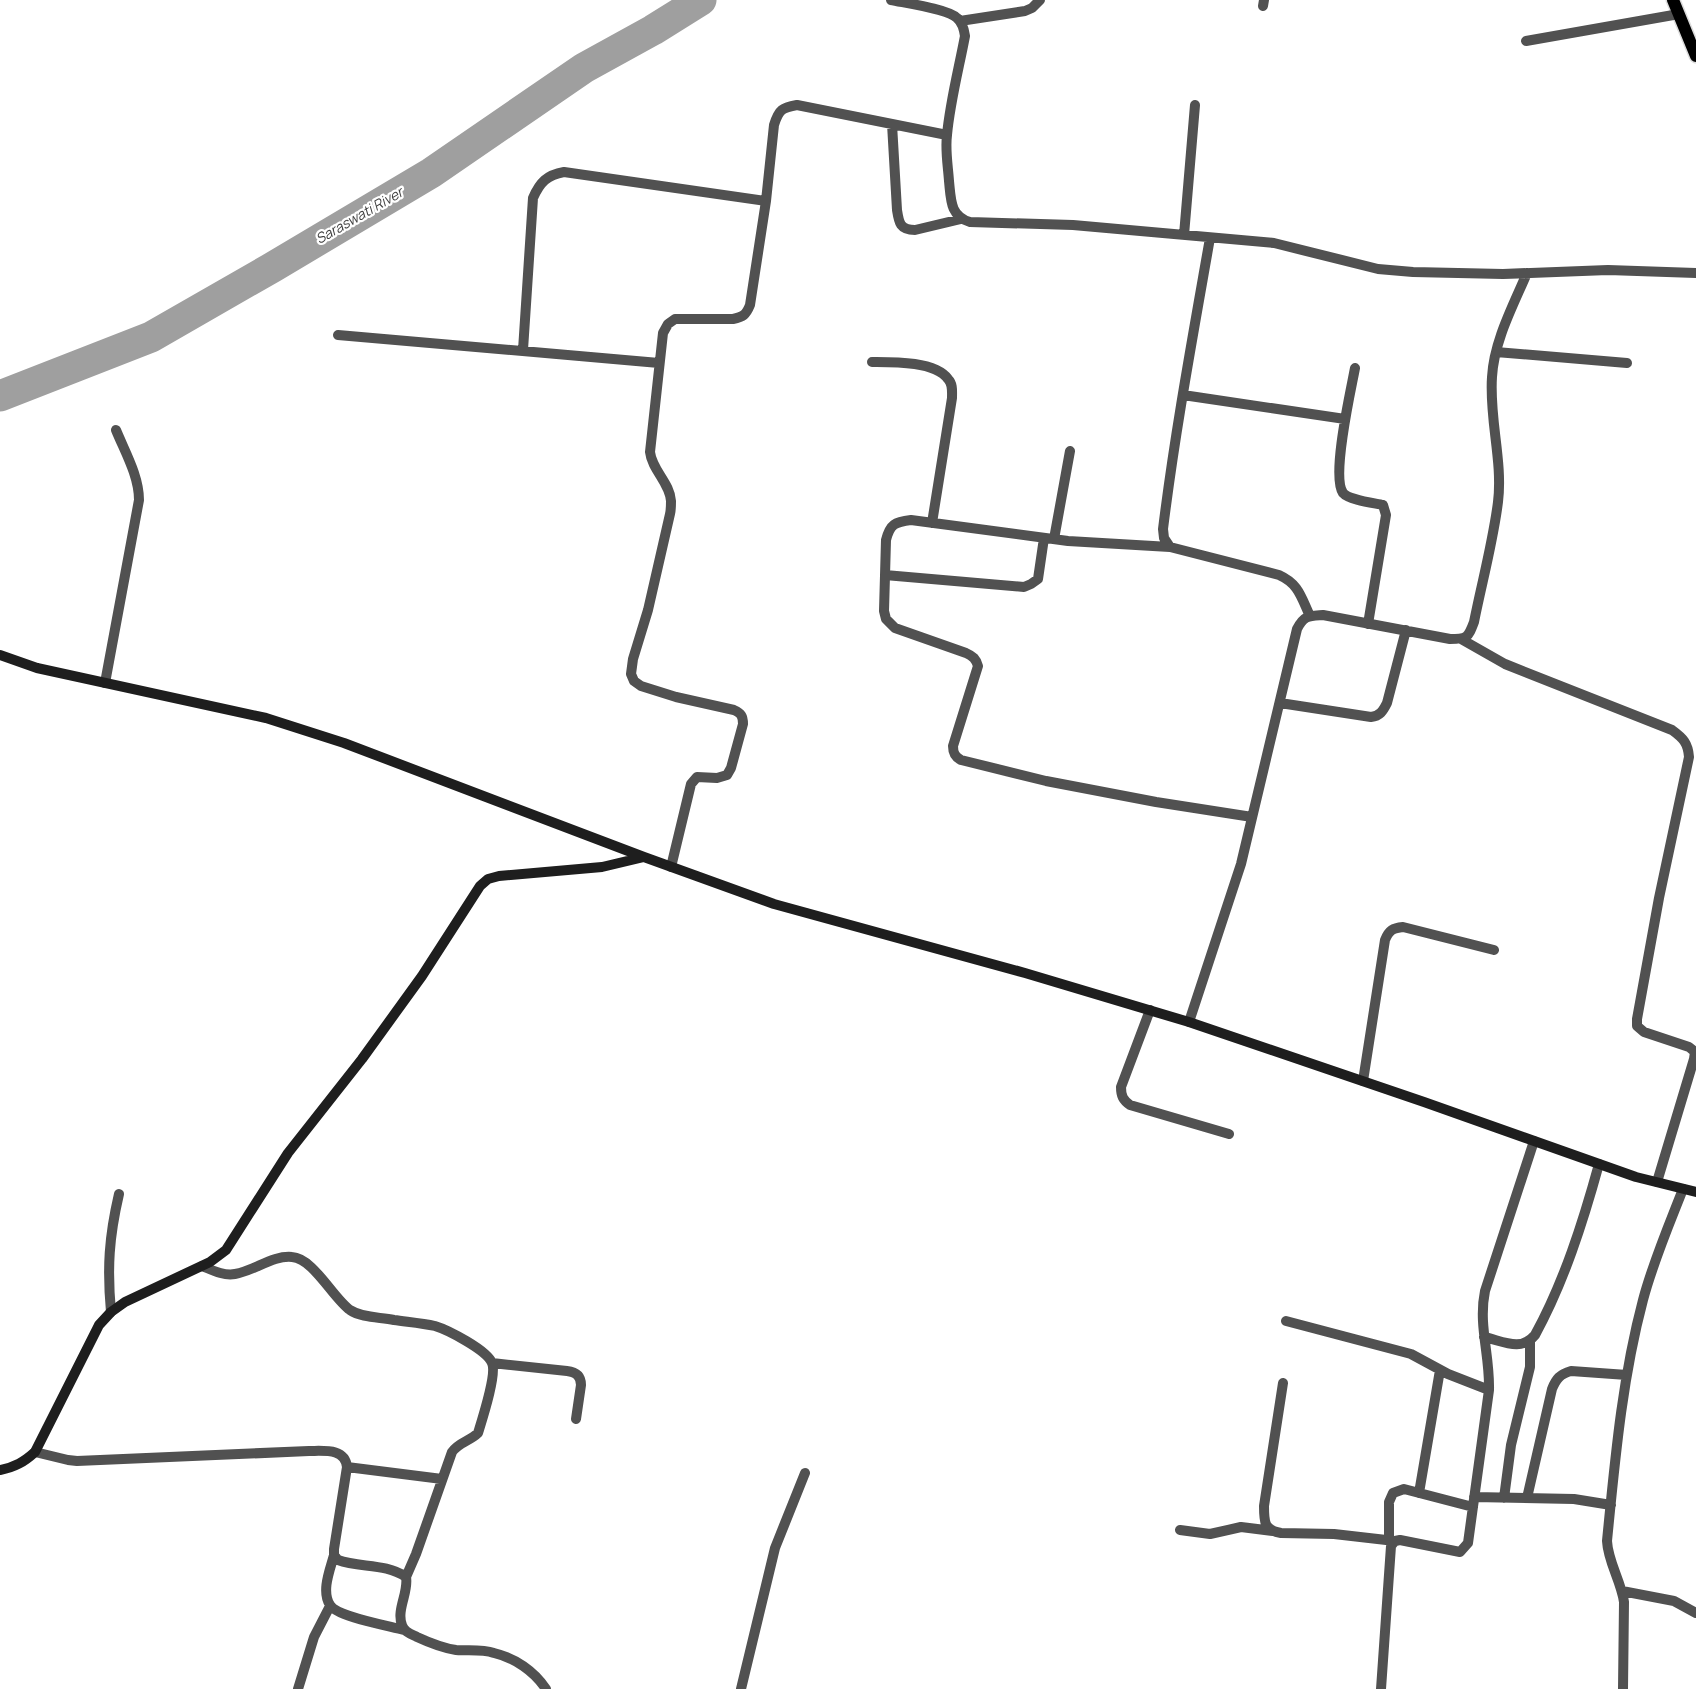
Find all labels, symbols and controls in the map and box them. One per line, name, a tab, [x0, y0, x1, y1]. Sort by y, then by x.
water label: Saraswati River	[312, 181, 408, 248]

